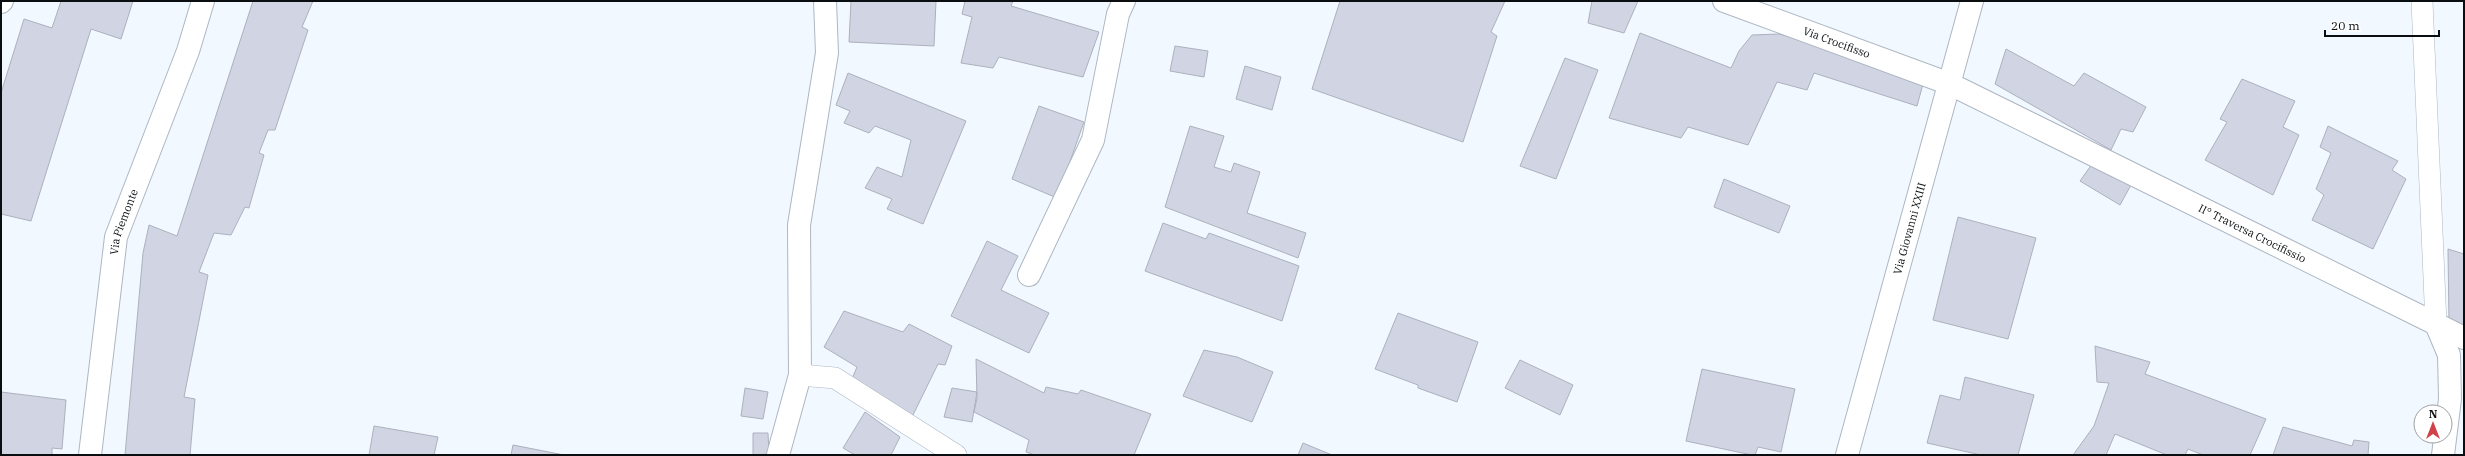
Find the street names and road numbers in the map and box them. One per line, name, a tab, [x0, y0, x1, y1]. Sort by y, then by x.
street label: Via Crocifisso	[1801, 24, 1872, 61]
street label: Via Giovanni XXIII	[1890, 181, 1929, 276]
street label: Via Piemonte	[107, 187, 141, 256]
street label: II° Traversa Crocifissio	[2196, 201, 2309, 266]

